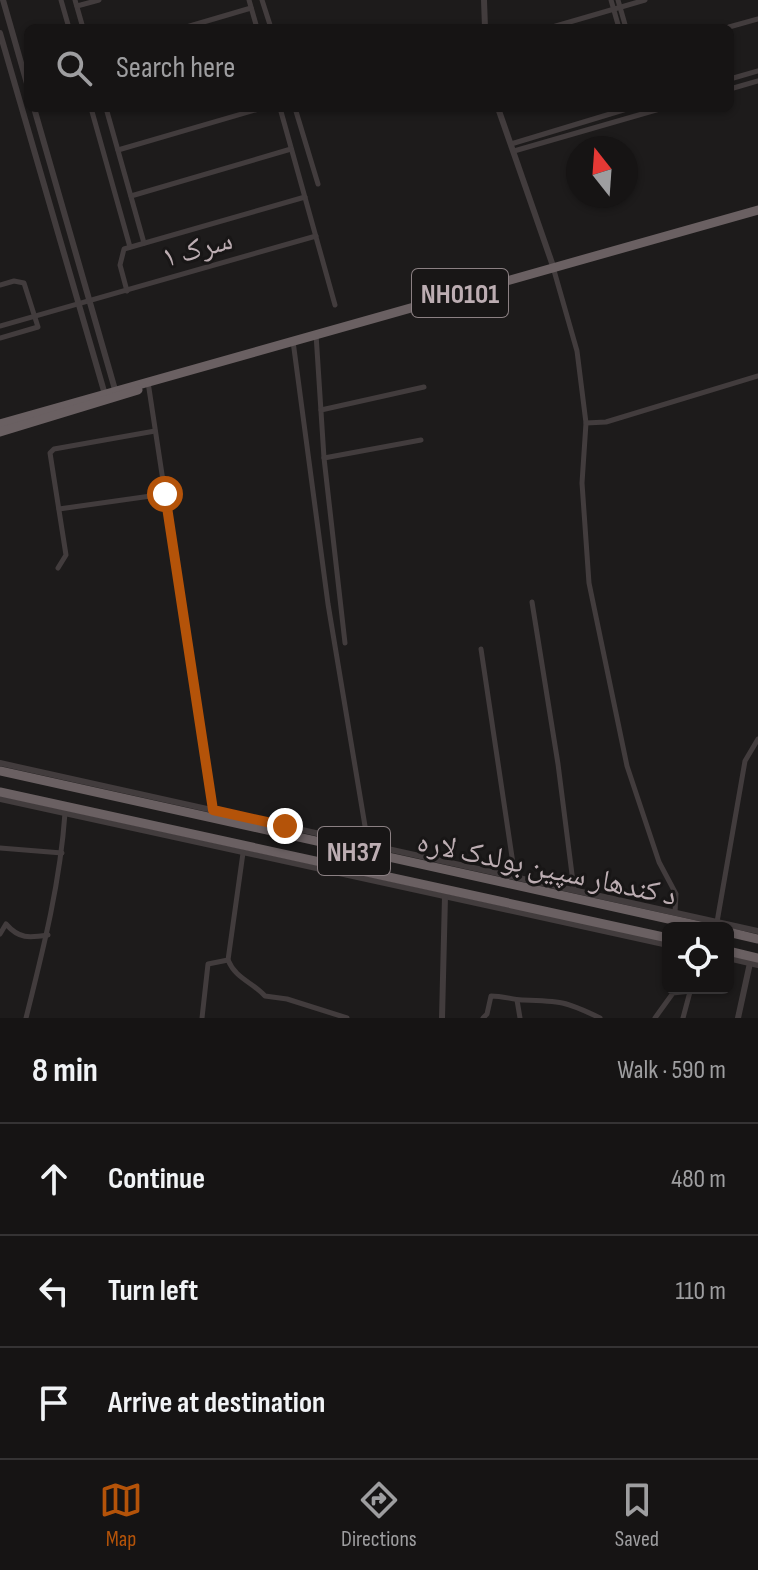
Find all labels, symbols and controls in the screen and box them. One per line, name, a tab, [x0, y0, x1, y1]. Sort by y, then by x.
search box	[24, 24, 734, 112]
icon: search	[52, 46, 96, 90]
text: Search here	[116, 50, 235, 86]
north arrow	[566, 136, 638, 208]
street label: سرک ۱	[158, 222, 237, 276]
road number: NH0101	[412, 269, 508, 317]
route start	[147, 476, 183, 512]
route end	[267, 808, 303, 844]
street label: د کندهار سپین بولدک لاره	[414, 824, 680, 914]
road number: NH37	[318, 827, 390, 875]
map controls	[662, 922, 734, 994]
button: locate	[662, 922, 734, 994]
text: 8 min	[32, 1050, 98, 1091]
text: Walk · 590 m	[617, 1055, 726, 1086]
icon: ahead	[32, 1157, 76, 1201]
text: Continue	[108, 1161, 205, 1197]
text: 480 m	[671, 1164, 726, 1195]
icon: left	[32, 1269, 76, 1313]
text: Turn left	[108, 1273, 198, 1309]
text: 110 m	[675, 1276, 726, 1307]
icon: arrive	[32, 1381, 76, 1425]
text: Arrive at destination	[108, 1385, 325, 1421]
tab: Map	[99, 1478, 143, 1553]
tab: Directions	[341, 1478, 417, 1553]
tab: Saved	[615, 1478, 659, 1553]

